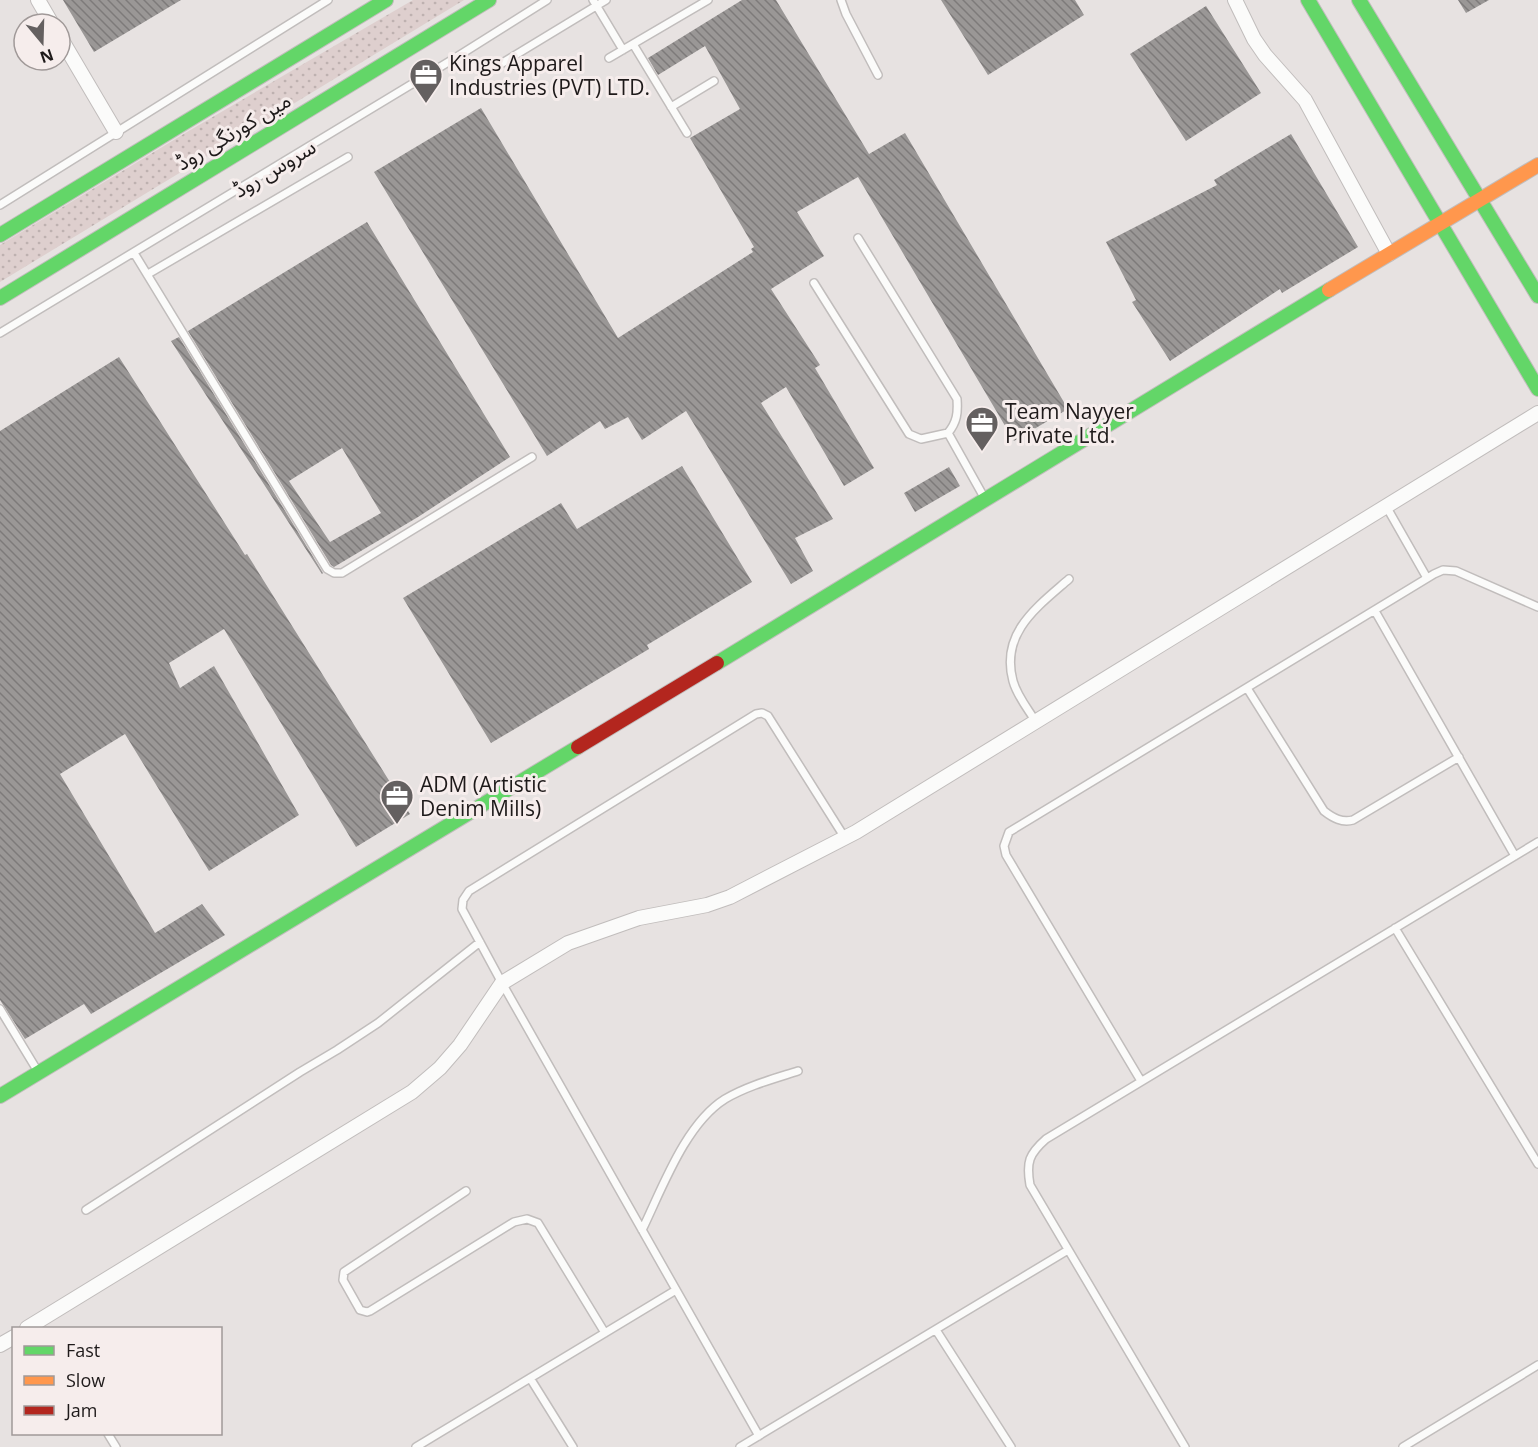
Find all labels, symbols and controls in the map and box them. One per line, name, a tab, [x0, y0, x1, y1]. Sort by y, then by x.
north arrow	[12, 12, 72, 72]
text: N	[37, 44, 57, 69]
place label: Kings Apparel Industries (PVT) LTD.	[449, 49, 650, 101]
office icon: Kings Apparel Industries (PVT) LTD.	[408, 57, 444, 104]
street label: مین کورنگی روڈ	[170, 86, 296, 176]
street label: سروس روڈ	[227, 132, 321, 204]
place label: Team Nayyer Private Ltd.	[1005, 397, 1134, 449]
office icon: Team Nayyer Private Ltd.	[964, 405, 1000, 452]
place label: ADM (Artistic Denim Mills)	[420, 770, 547, 822]
office icon: ADM (Artistic Denim Mills)	[379, 778, 415, 825]
legend	[12, 1327, 222, 1435]
text: Fast	[66, 1338, 100, 1362]
text: Slow	[66, 1368, 105, 1392]
text: Jam	[64, 1398, 98, 1422]

